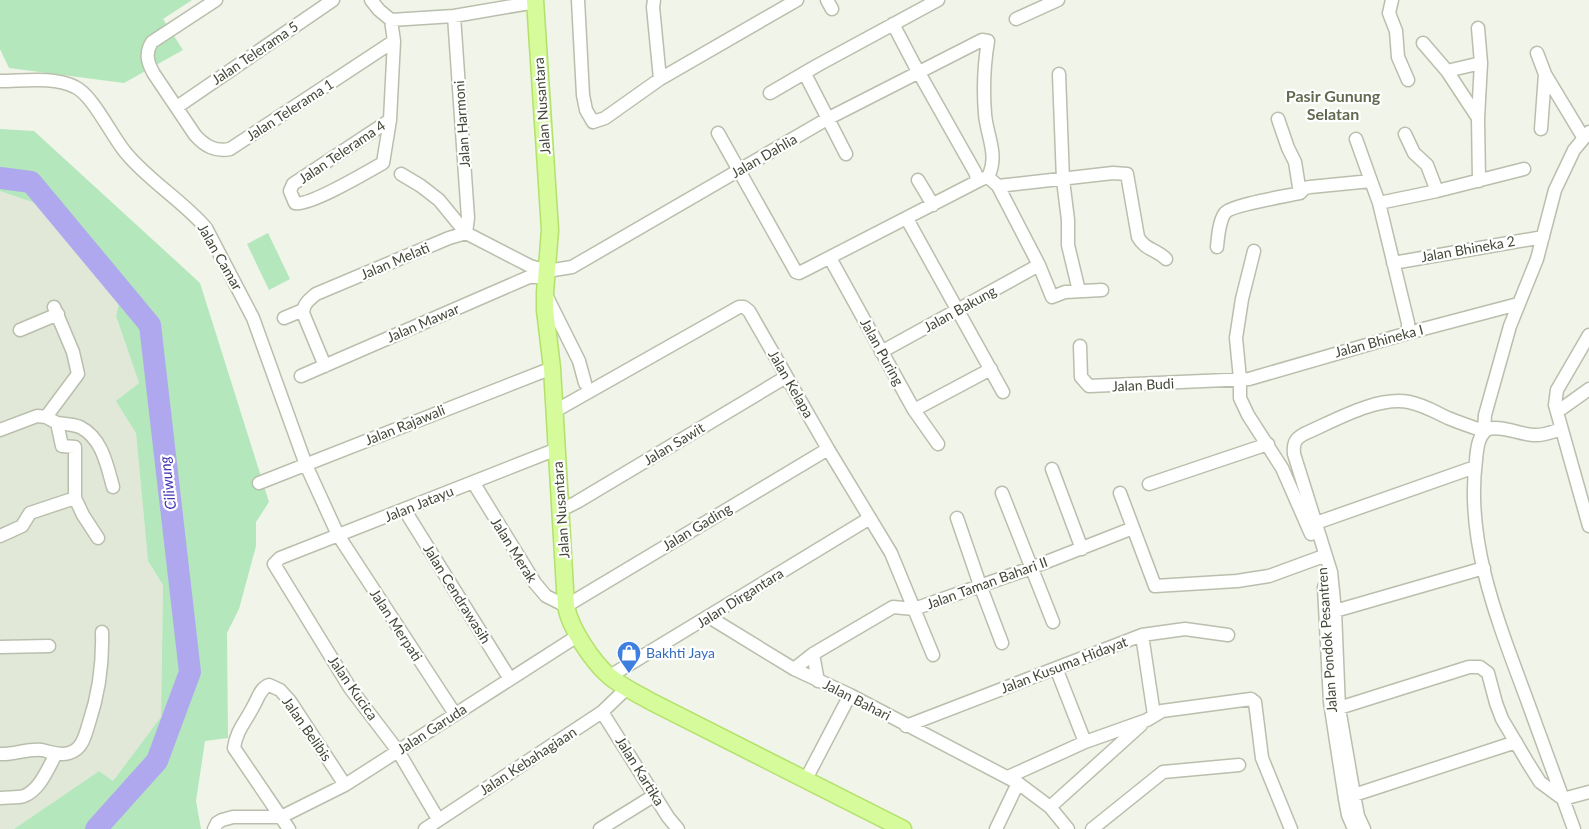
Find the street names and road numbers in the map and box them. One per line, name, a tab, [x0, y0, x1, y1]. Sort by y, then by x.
street label: Jalan Telerama 5	[208, 17, 301, 88]
street label: Jalan Nusantara	[530, 57, 553, 155]
street label: Jalan Telerama 1	[243, 75, 337, 144]
street label: Jalan Harmoni	[450, 80, 473, 168]
street label: Jalan Telerama 4	[295, 116, 388, 187]
street label: Jalan Dahlia	[728, 130, 800, 181]
street label: Jalan Camar	[195, 220, 246, 293]
street label: Jalan Bhineka 2	[1420, 232, 1516, 265]
street label: Jalan Melati	[358, 238, 432, 283]
street label: Jalan Bakung	[921, 282, 999, 335]
street label: Jalan Mawar	[384, 300, 462, 345]
street label: Jalan Puring	[857, 315, 908, 388]
street label: Jalan Bhineka I	[1333, 321, 1425, 361]
street label: Jalan Kelapa	[765, 347, 818, 421]
street label: Jalan Budi	[1111, 374, 1174, 395]
street label: Jalan Rajawali	[362, 401, 447, 448]
street label: Jalan Sawit	[640, 419, 707, 468]
street label: Jalan Nusantara	[549, 461, 572, 559]
street label: Jalan Jatayu	[382, 482, 456, 525]
street label: Jalan Gading	[659, 499, 734, 554]
street label: Jalan Merak	[488, 514, 542, 586]
street label: Jalan Cendrawasih	[420, 541, 495, 646]
street label: Jalan Taman Bahari II	[924, 553, 1050, 612]
street label: Jalan Dirgantara	[693, 564, 786, 631]
street label: Jalan Pondok Pesantren	[1313, 567, 1340, 713]
street label: Jalan Merpati	[367, 585, 426, 664]
street label: Jalan Kusuma Hidayat	[998, 633, 1130, 697]
street label: Jalan Kucica	[325, 652, 382, 723]
street label: Jalan Bahari	[821, 675, 894, 724]
street label: Jalan Belibis	[279, 693, 336, 764]
street label: Jalan Garuda	[394, 700, 470, 757]
street label: Jalan Kebahagiaan	[476, 723, 579, 798]
street label: Jalan Kartika	[612, 733, 668, 808]

